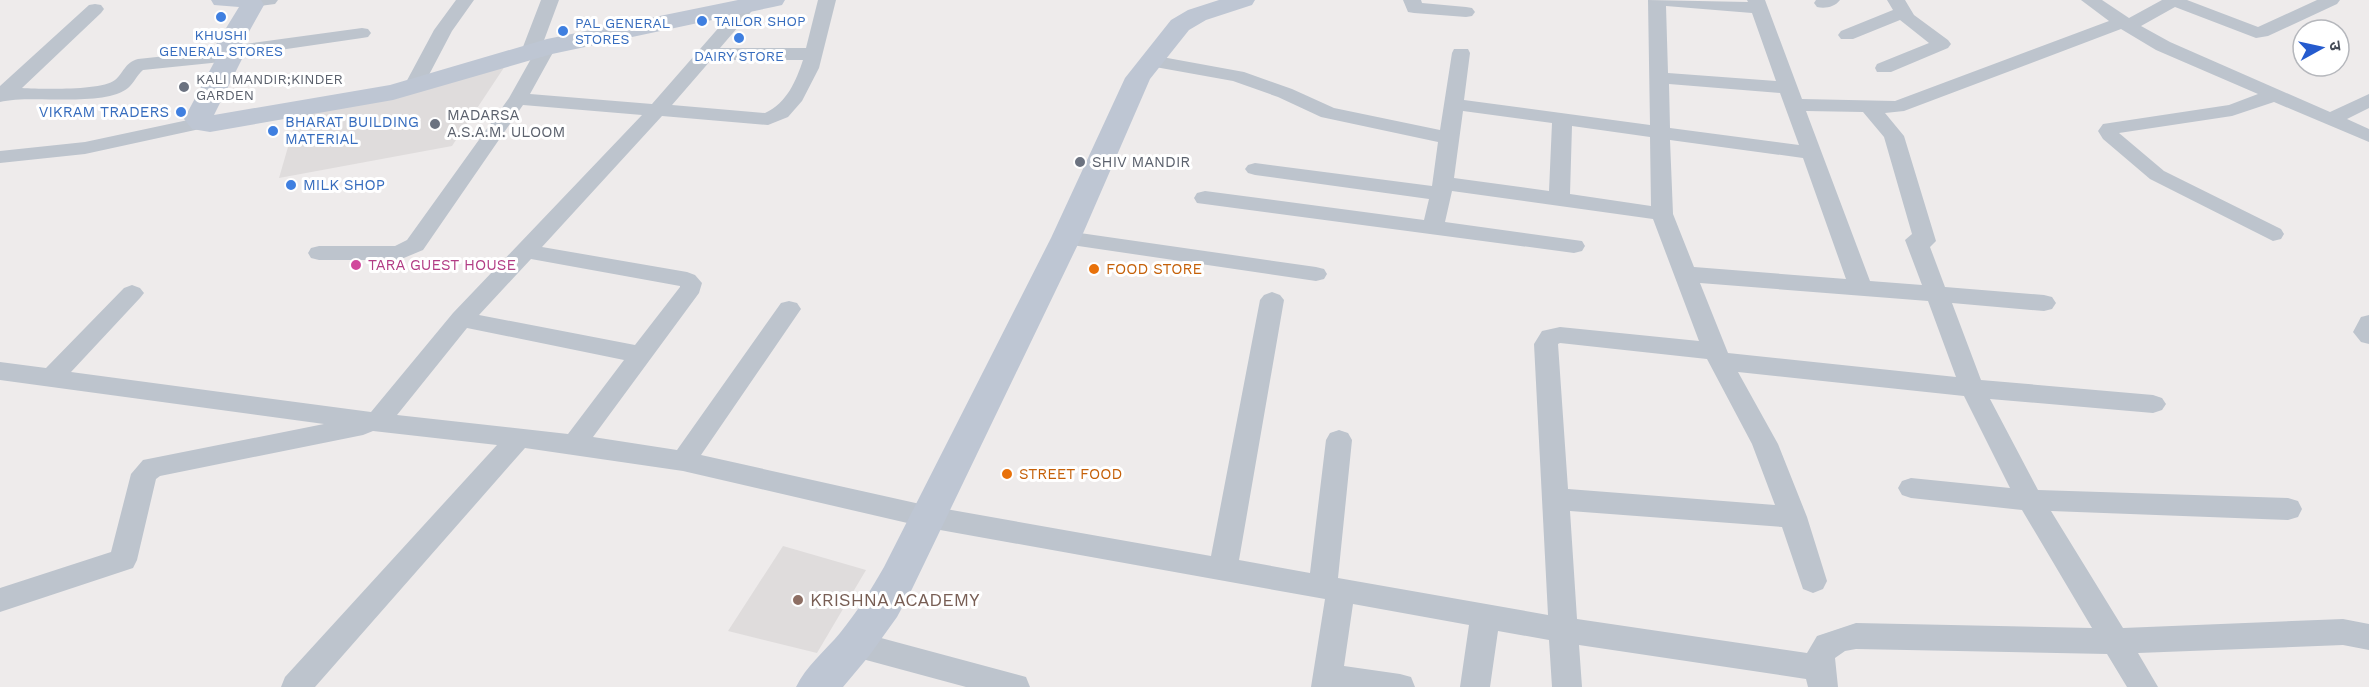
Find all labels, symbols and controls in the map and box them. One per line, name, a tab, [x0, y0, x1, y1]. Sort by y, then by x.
marker: KHUSHI GENERAL STORES	[214, 10, 228, 24]
place label: TAILOR SHOP	[714, 13, 805, 29]
marker: TAILOR SHOP	[695, 14, 709, 28]
place label: PAL GENERAL STORES	[575, 15, 670, 47]
north arrow	[2291, 18, 2351, 78]
marker: PAL GENERAL STORES	[556, 24, 570, 38]
place label: KHUSHI GENERAL STORES	[159, 27, 283, 59]
marker: DAIRY STORE	[732, 31, 746, 45]
text: उ	[2325, 40, 2346, 53]
place label: DAIRY STORE	[694, 48, 784, 64]
place label: KALI MANDIR;KINDER GARDEN	[196, 71, 343, 103]
marker: KALI MANDIR;KINDER GARDEN	[177, 80, 191, 94]
place label: VIKRAM TRADERS	[39, 103, 169, 121]
marker: VIKRAM TRADERS	[174, 105, 188, 119]
place label: MADARSA A.S.A.M. ULOOM	[447, 106, 565, 141]
place label: BHARAT BUILDING MATERIAL	[285, 113, 419, 148]
marker: MADARSA A.S.A.M. ULOOM	[428, 117, 442, 131]
marker: BHARAT BUILDING MATERIAL	[266, 124, 280, 138]
place label: SHIV MANDIR	[1092, 153, 1190, 171]
marker: SHIV MANDIR	[1073, 155, 1087, 169]
place label: MILK SHOP	[303, 176, 385, 194]
marker: MILK SHOP	[284, 178, 298, 192]
place label: TARA GUEST HOUSE	[368, 256, 516, 274]
marker: TARA GUEST HOUSE	[349, 258, 363, 272]
place label: FOOD STORE	[1106, 260, 1202, 278]
marker: FOOD STORE	[1087, 262, 1101, 276]
place label: STREET FOOD	[1019, 465, 1122, 483]
marker: STREET FOOD	[1000, 467, 1014, 481]
place label: KRISHNA ACADEMY	[810, 589, 980, 610]
marker: KRISHNA ACADEMY	[791, 593, 805, 607]

